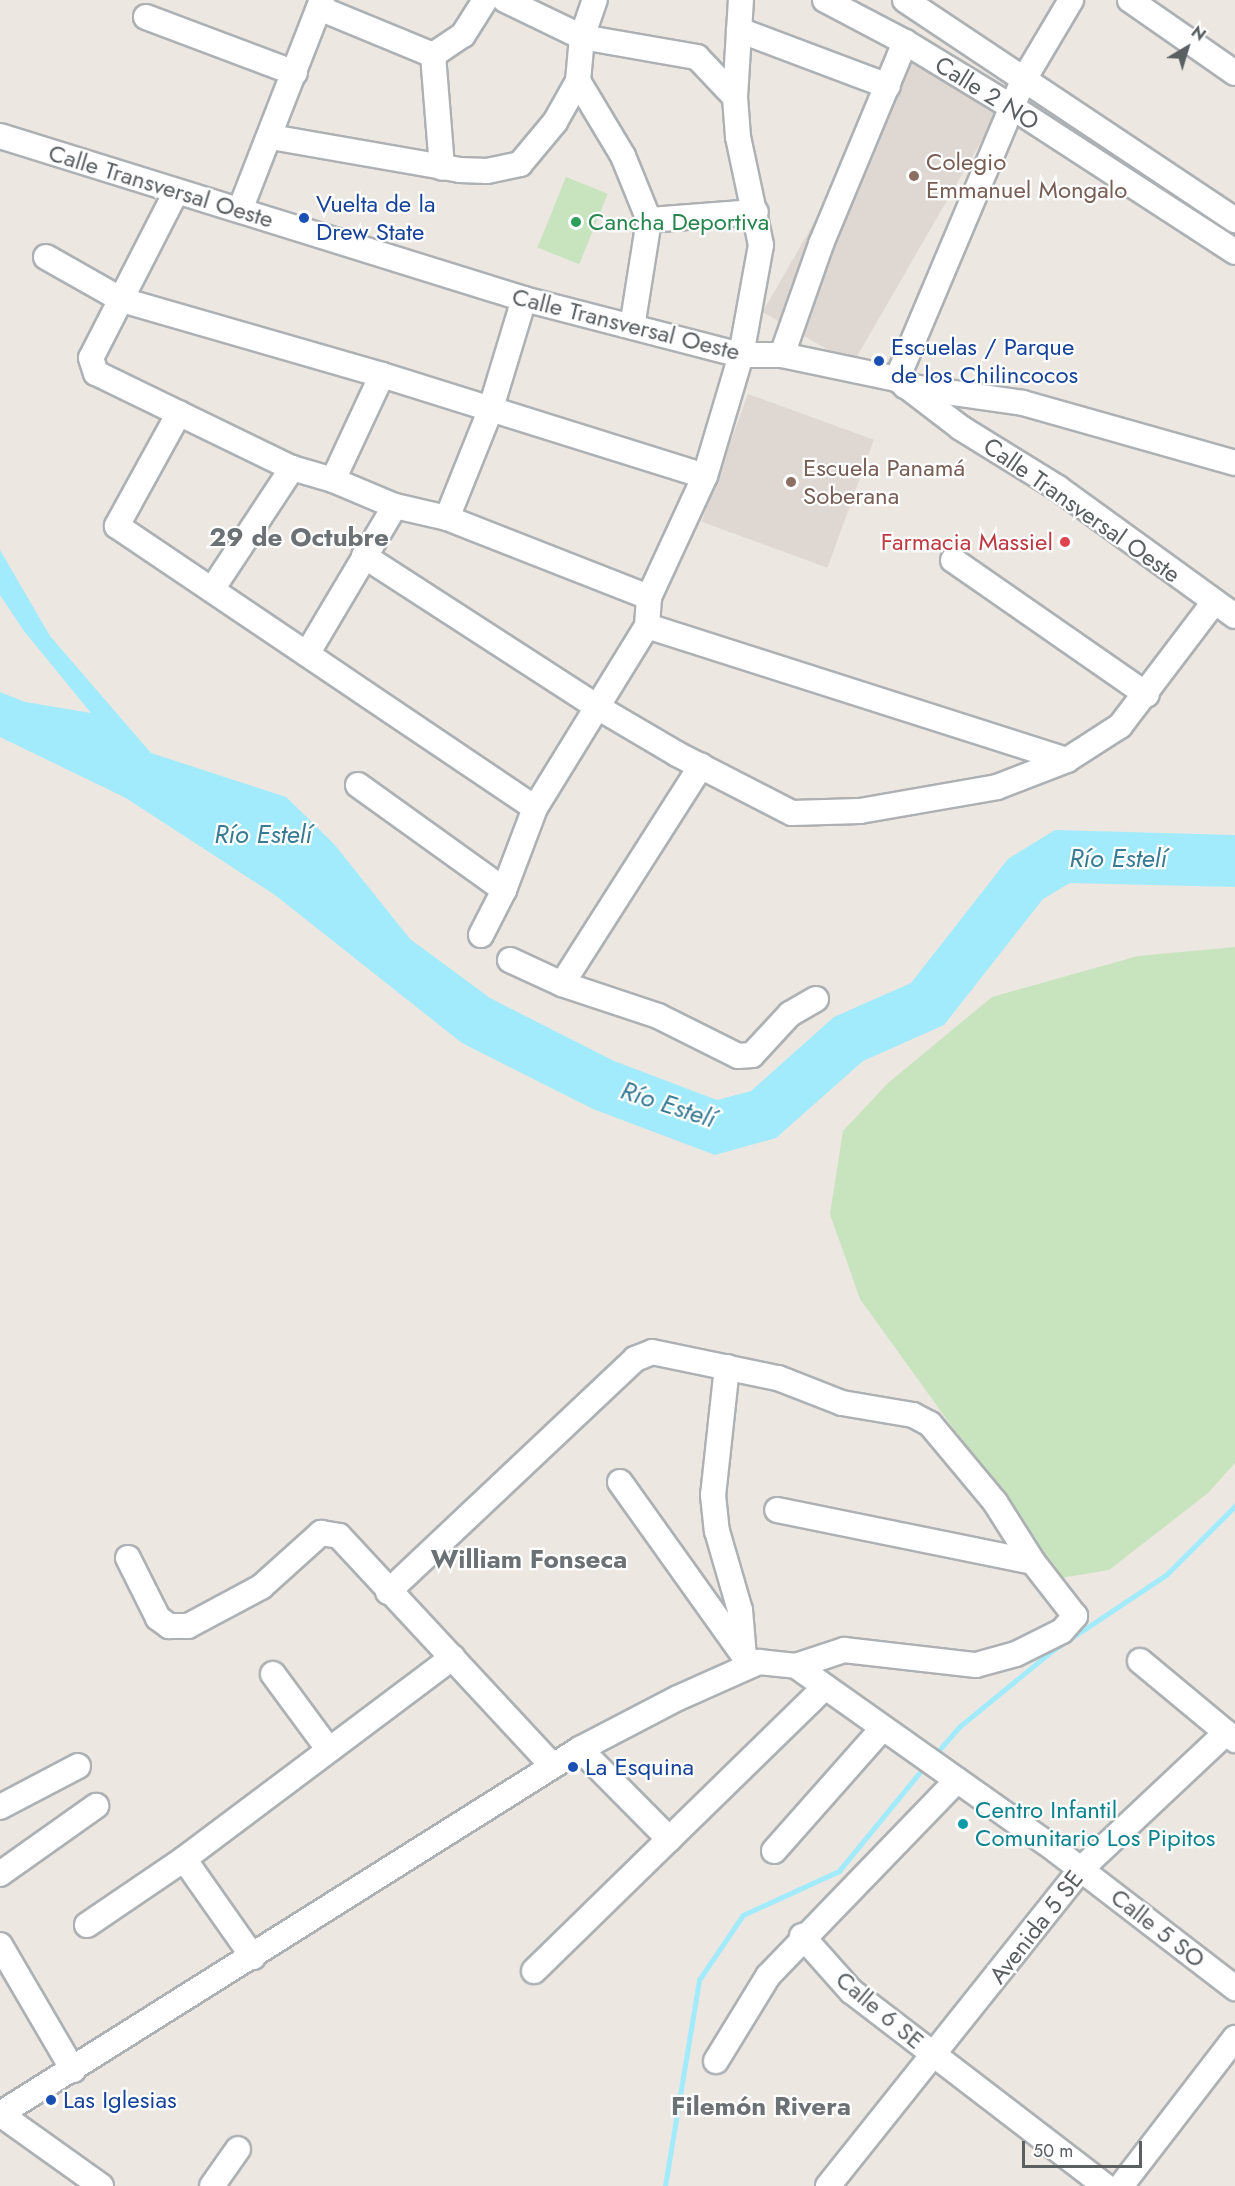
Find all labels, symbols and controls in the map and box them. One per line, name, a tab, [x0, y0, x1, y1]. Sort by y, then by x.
north arrow	[1157, 18, 1217, 78]
text: N	[1186, 20, 1210, 46]
street label: Calle 2 NO	[930, 50, 1044, 136]
street label: Calle Transversal Oeste	[45, 138, 277, 234]
place label: Colegio Emmanuel Mongalo	[926, 148, 1127, 204]
marker: Colegio Emmanuel Mongalo	[907, 169, 921, 183]
place label: Vuelta de la Drew State	[316, 190, 435, 246]
place label: Cancha Deportiva	[588, 208, 769, 236]
marker: Vuelta de la Drew State	[297, 211, 311, 225]
marker: Cancha Deportiva	[569, 215, 583, 229]
street label: Calle Transversal Oeste	[509, 282, 743, 366]
place label: Escuelas / Parque de los Chilincocos	[891, 333, 1078, 389]
marker: Escuelas / Parque de los Chilincocos	[872, 354, 886, 368]
street label: Calle Transversal Oeste	[978, 431, 1186, 589]
place label: Escuela Panamá Soberana	[803, 454, 965, 510]
marker: Escuela Panamá Soberana	[784, 475, 798, 489]
district label: 29 de Octubre	[209, 522, 389, 554]
place label: Farmacia Massiel	[881, 528, 1053, 556]
marker: Farmacia Massiel	[1058, 535, 1072, 549]
water label: Río Estelí	[214, 819, 312, 851]
water label: Río Estelí	[1069, 843, 1167, 875]
water label: Río Estelí	[617, 1075, 719, 1135]
district label: William Fonseca	[431, 1544, 627, 1576]
place label: La Esquina	[585, 1753, 694, 1781]
marker: La Esquina	[566, 1760, 580, 1774]
place label: Centro Infantil Comunitario Los Pipitos	[975, 1796, 1215, 1852]
marker: Centro Infantil Comunitario Los Pipitos	[956, 1817, 970, 1831]
street label: Avenida 5 SE	[983, 1865, 1089, 1989]
street label: Calle 5 SO	[1105, 1882, 1211, 1974]
street label: Calle 6 SE	[830, 1965, 930, 2055]
place label: Las Iglesias	[63, 2086, 177, 2114]
district label: Filemón Rivera	[671, 2091, 851, 2123]
marker: Las Iglesias	[44, 2093, 58, 2107]
scale bar	[1025, 2129, 1145, 2167]
text: 50 m	[1033, 2138, 1073, 2164]

